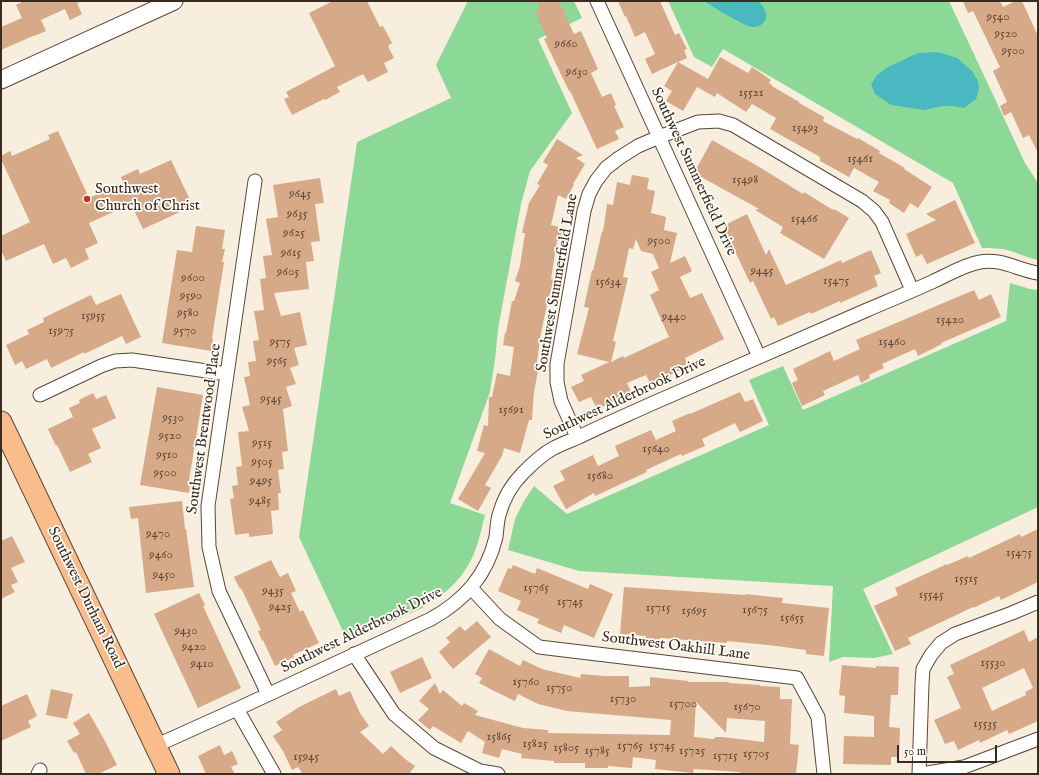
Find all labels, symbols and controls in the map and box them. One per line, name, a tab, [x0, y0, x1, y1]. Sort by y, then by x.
house number: 9540	[986, 9, 1010, 25]
house number: 9520	[995, 26, 1017, 42]
house number: 9660	[554, 36, 578, 52]
house number: 9500	[1001, 43, 1025, 59]
house number: 9630	[566, 64, 588, 80]
street label: Southwest Summerfield Drive	[646, 85, 740, 259]
house number: 15521	[738, 85, 764, 101]
house number: 15493	[792, 120, 818, 136]
house number: 15461	[847, 151, 873, 167]
house number: 15498	[732, 172, 758, 188]
place label: Southwest Church of Christ	[95, 181, 200, 216]
house number: 9645	[289, 186, 311, 202]
street label: Southwest Summerfield Lane	[533, 192, 583, 374]
marker: Southwest Church of Christ	[82, 194, 92, 204]
house number: 9635	[287, 206, 307, 222]
house number: 15466	[791, 211, 817, 227]
house number: 9625	[283, 225, 305, 241]
house number: 9500	[647, 233, 671, 249]
house number: 9615	[281, 245, 301, 261]
house number: 9445	[751, 263, 773, 279]
house number: 9605	[277, 264, 299, 280]
house number: 9600	[181, 270, 205, 286]
house number: 15475	[823, 273, 849, 289]
house number: 15634	[595, 274, 621, 290]
house number: 9590	[180, 288, 202, 304]
house number: 9580	[177, 305, 199, 321]
house number: 15955	[81, 308, 105, 324]
house number: 9440	[662, 309, 686, 325]
house number: 15420	[936, 312, 964, 328]
house number: 15975	[48, 323, 74, 339]
house number: 9570	[174, 323, 196, 339]
house number: 9575	[269, 334, 291, 350]
house number: 15460	[878, 334, 906, 350]
street label: Southwest Brentwood Place	[184, 343, 226, 515]
house number: 9565	[267, 353, 287, 369]
street label: Southwest Alderbrook Drive	[541, 353, 709, 445]
house number: 9545	[260, 391, 282, 407]
house number: 15691	[498, 402, 524, 418]
house number: 9530	[162, 410, 184, 426]
house number: 9520	[159, 428, 181, 444]
house number: 9515	[252, 435, 272, 451]
house number: 15640	[642, 441, 670, 457]
house number: 9510	[156, 447, 178, 463]
house number: 9505	[251, 454, 273, 470]
house number: 9500	[153, 465, 177, 481]
house number: 15680	[587, 468, 613, 484]
house number: 9495	[250, 473, 272, 489]
house number: 9485	[249, 493, 271, 509]
street label: Southwest Durham Road	[43, 524, 127, 672]
house number: 9470	[146, 526, 170, 542]
house number: 15475	[1006, 545, 1032, 561]
house number: 9460	[149, 547, 173, 563]
house number: 9450	[153, 567, 175, 583]
house number: 15515	[954, 571, 978, 587]
house number: 15765	[523, 580, 549, 596]
house number: 9435	[262, 583, 284, 599]
street label: Southwest Alderbrook Drive	[278, 584, 446, 678]
house number: 15545	[918, 587, 944, 603]
house number: 15745	[557, 594, 583, 610]
house number: 9425	[269, 599, 291, 615]
house number: 15715	[645, 600, 671, 616]
house number: 15675	[742, 602, 768, 618]
house number: 15695	[681, 603, 707, 619]
house number: 15655	[780, 610, 804, 626]
house number: 9430	[174, 623, 198, 639]
street label: Southwest Oakhill Lane	[601, 629, 751, 665]
house number: 9420	[182, 639, 206, 655]
house number: 15530	[980, 655, 1006, 671]
house number: 9410	[190, 656, 214, 672]
house number: 15760	[512, 674, 540, 690]
house number: 15750	[546, 680, 572, 696]
house number: 15730	[610, 691, 636, 707]
house number: 15700	[669, 696, 697, 712]
house number: 15670	[733, 699, 761, 715]
house number: 15535	[973, 716, 997, 732]
house number: 15865	[487, 729, 511, 745]
house number: 15825	[522, 736, 548, 752]
scale bar	[899, 737, 999, 763]
house number: 15765	[617, 738, 643, 754]
house number: 15745	[649, 738, 675, 754]
house number: 15805	[553, 740, 579, 756]
house number: 15785	[584, 743, 610, 759]
house number: 15725	[679, 743, 705, 759]
text: 50 m	[904, 744, 926, 759]
house number: 15705	[743, 746, 769, 762]
house number: 15715	[712, 748, 738, 764]
house number: 15945	[293, 749, 319, 765]

